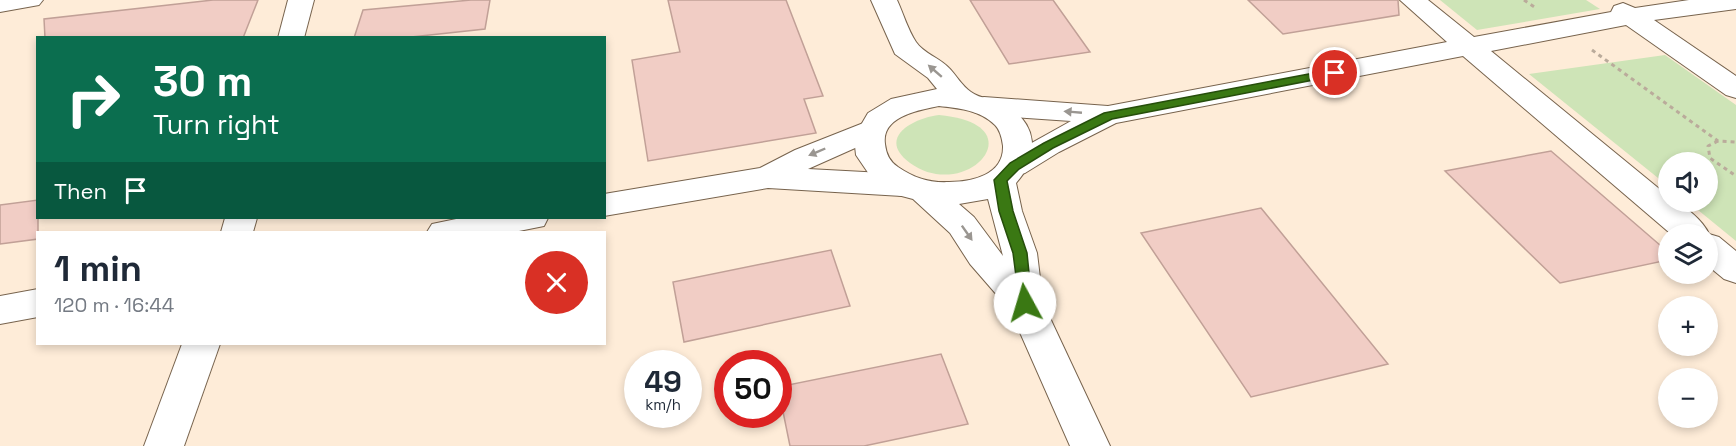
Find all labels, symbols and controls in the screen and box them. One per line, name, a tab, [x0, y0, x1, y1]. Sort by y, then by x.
pin	[1309, 47, 1360, 98]
text: 30 m	[153, 55, 252, 108]
icon: arrive	[1318, 56, 1351, 89]
icon: right	[54, 60, 132, 138]
one-way arrow	[928, 64, 943, 78]
text: Turn right	[153, 107, 280, 142]
one-way arrow	[1063, 107, 1082, 117]
one-way arrow	[808, 147, 826, 157]
map controls	[1658, 152, 1718, 428]
button: sound	[1658, 152, 1718, 212]
icon: arrive	[119, 174, 152, 207]
text: Then	[54, 177, 107, 205]
one-way arrow	[961, 224, 973, 240]
button: layers	[1658, 224, 1718, 284]
text: 1 min	[54, 246, 142, 292]
button: close	[525, 251, 588, 314]
position arrow	[993, 271, 1057, 335]
text: 120 m · 16:44	[54, 292, 174, 318]
button: +	[1658, 296, 1718, 356]
speed limit sign: 50	[714, 350, 792, 428]
text: 49	[644, 362, 682, 401]
button: −	[1658, 368, 1718, 428]
text: km/h	[645, 395, 681, 414]

